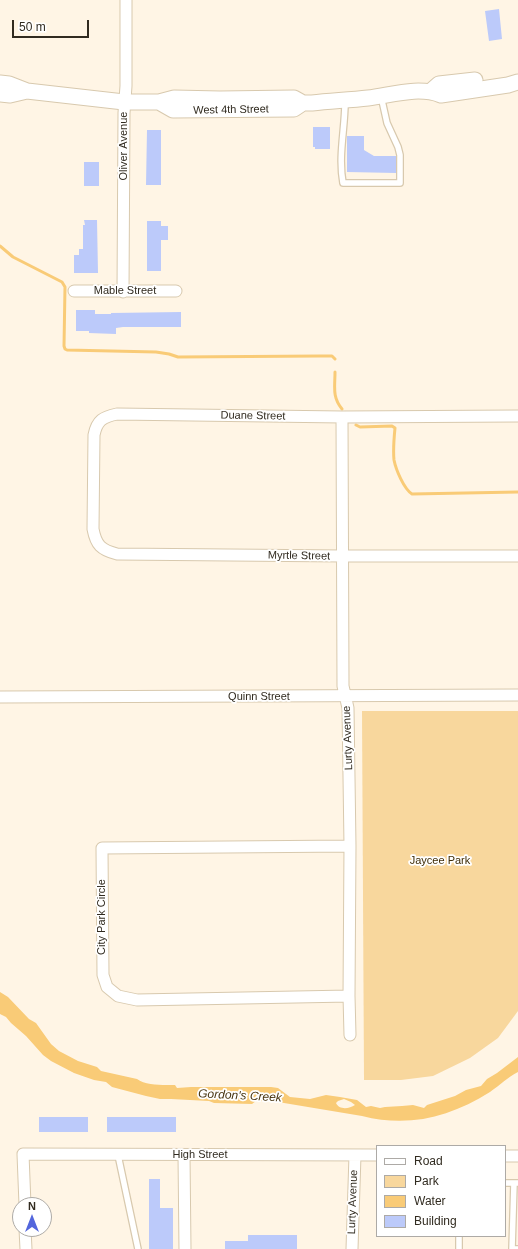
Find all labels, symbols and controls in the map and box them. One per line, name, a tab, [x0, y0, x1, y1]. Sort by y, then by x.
scale bar	[14, 12, 91, 38]
text: 50 m	[19, 20, 46, 34]
street label: West 4th Street	[193, 103, 269, 117]
street label: Oliver Avenue	[117, 112, 131, 180]
street label: Mable Street	[94, 284, 156, 298]
street label: Duane Street	[220, 409, 286, 423]
street label: Myrtle Street	[268, 549, 330, 563]
street label: Quinn Street	[228, 690, 290, 704]
street label: Lurty Avenue	[340, 705, 356, 771]
park label: Jaycee Park	[410, 854, 470, 868]
street label: City Park Circle	[95, 879, 109, 955]
water label: Gordon's Creek	[198, 1087, 282, 1105]
legend	[376, 1145, 506, 1237]
street label: High Street	[172, 1148, 228, 1162]
text: Road	[414, 1154, 443, 1168]
street label: Lurty Avenue	[345, 1169, 361, 1235]
text: Park	[414, 1174, 439, 1188]
text: Water	[414, 1194, 446, 1208]
north arrow	[12, 1197, 52, 1237]
text: N	[28, 1200, 36, 1212]
text: Building	[414, 1214, 457, 1228]

